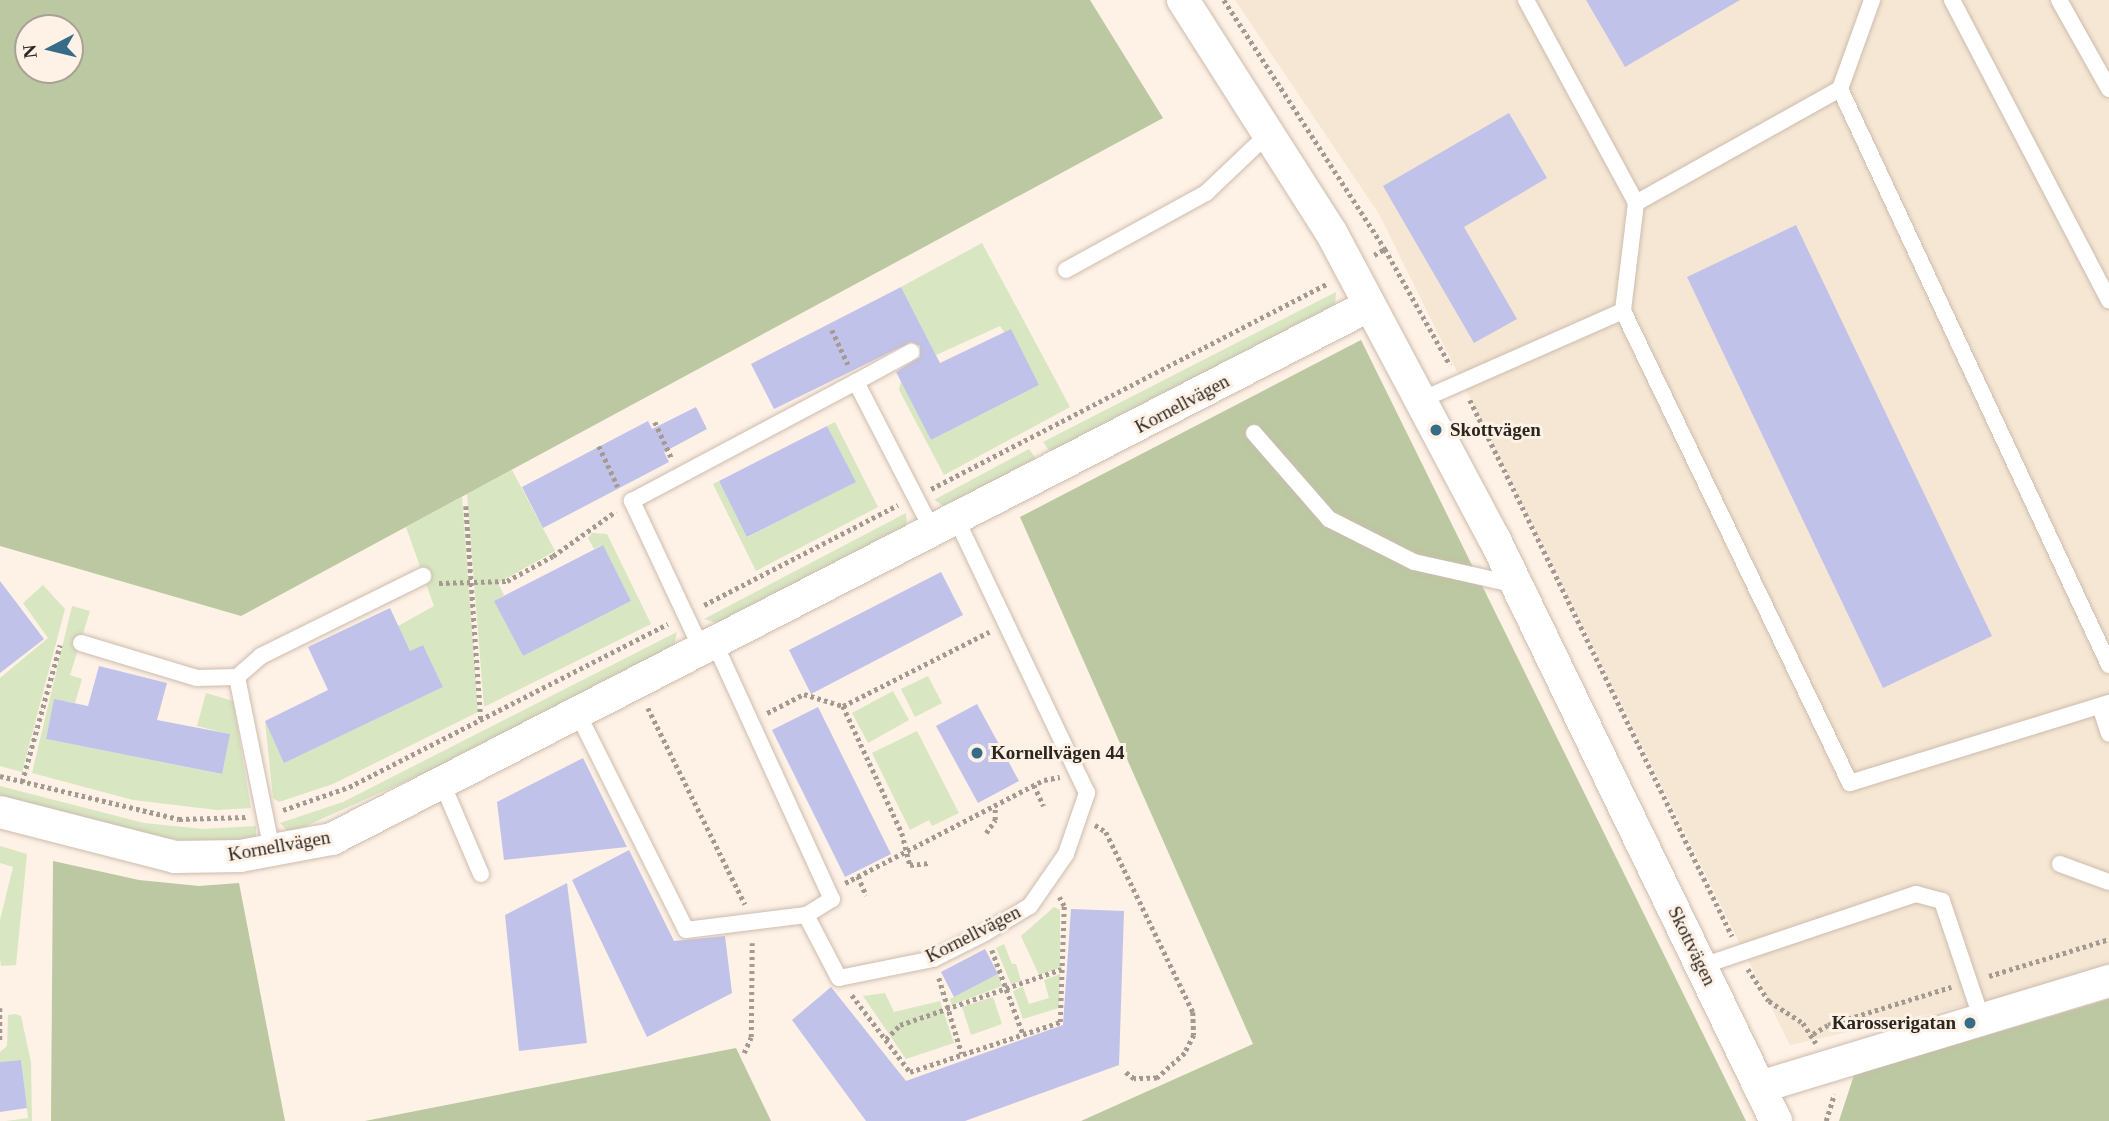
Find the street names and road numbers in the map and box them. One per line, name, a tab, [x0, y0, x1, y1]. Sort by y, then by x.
street label: Kornellvägen	[1131, 370, 1233, 438]
street label: Kornellvägen	[226, 826, 332, 866]
street label: Kornellvägen	[922, 900, 1024, 968]
street label: Skottvägen	[1663, 903, 1721, 989]

